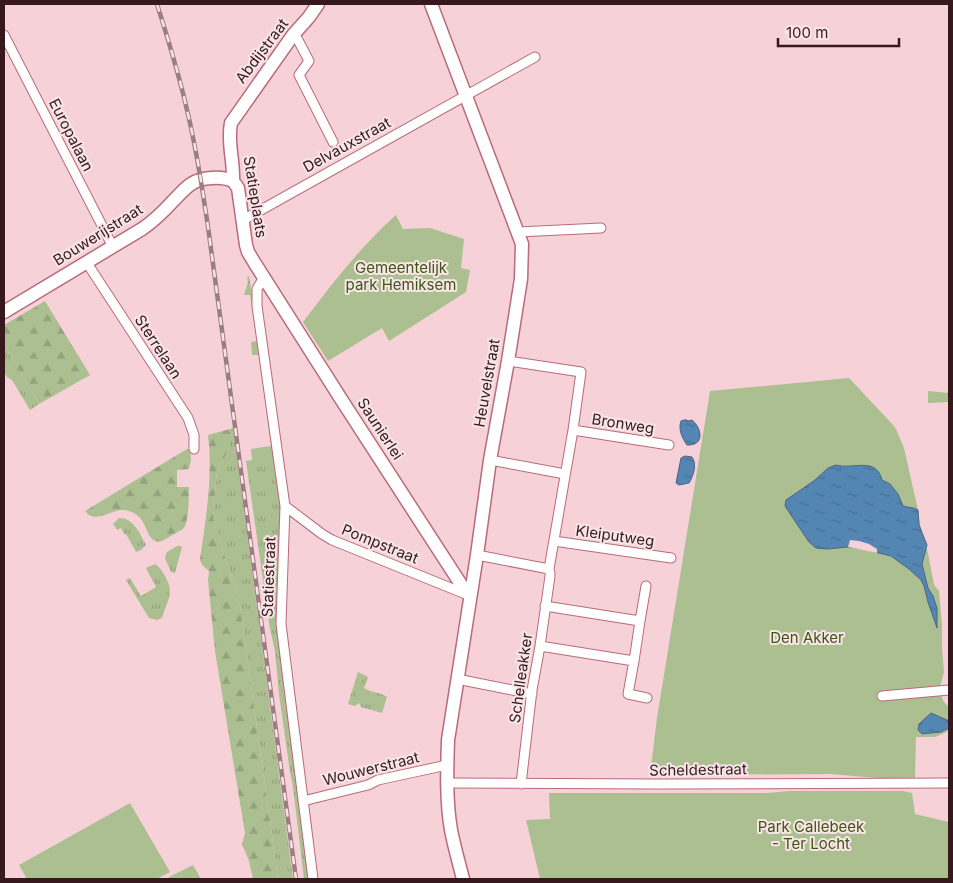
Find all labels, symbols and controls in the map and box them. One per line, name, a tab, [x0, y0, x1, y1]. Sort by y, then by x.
street label: Abdijstraat	[231, 14, 292, 87]
scale bar	[778, 15, 899, 47]
text: 100 m	[786, 23, 828, 42]
street label: Europalaan	[45, 95, 98, 174]
street label: Delvauxstraat	[300, 113, 394, 176]
street label: Statieplaats	[240, 155, 271, 239]
street label: Bouwerijstraat	[50, 200, 146, 270]
park label: Gemeentelijk park Hemiksem	[346, 258, 456, 294]
street label: Sterrelaan	[131, 311, 186, 382]
street label: Heuvelstraat	[469, 337, 504, 429]
street label: Saunierlei	[353, 394, 407, 463]
street label: Bronweg	[590, 409, 656, 438]
street label: Pompstraat	[339, 520, 421, 568]
street label: Kleiputweg	[575, 521, 656, 550]
street label: Statiestraat	[258, 536, 279, 618]
park label: Den Akker	[770, 628, 844, 647]
street label: Schelleakker	[505, 631, 536, 724]
street label: Wouwerstraat	[321, 747, 421, 790]
street label: Scheldestraat	[649, 759, 747, 780]
park label: Park Callebeek - Ter Locht	[758, 817, 865, 853]

